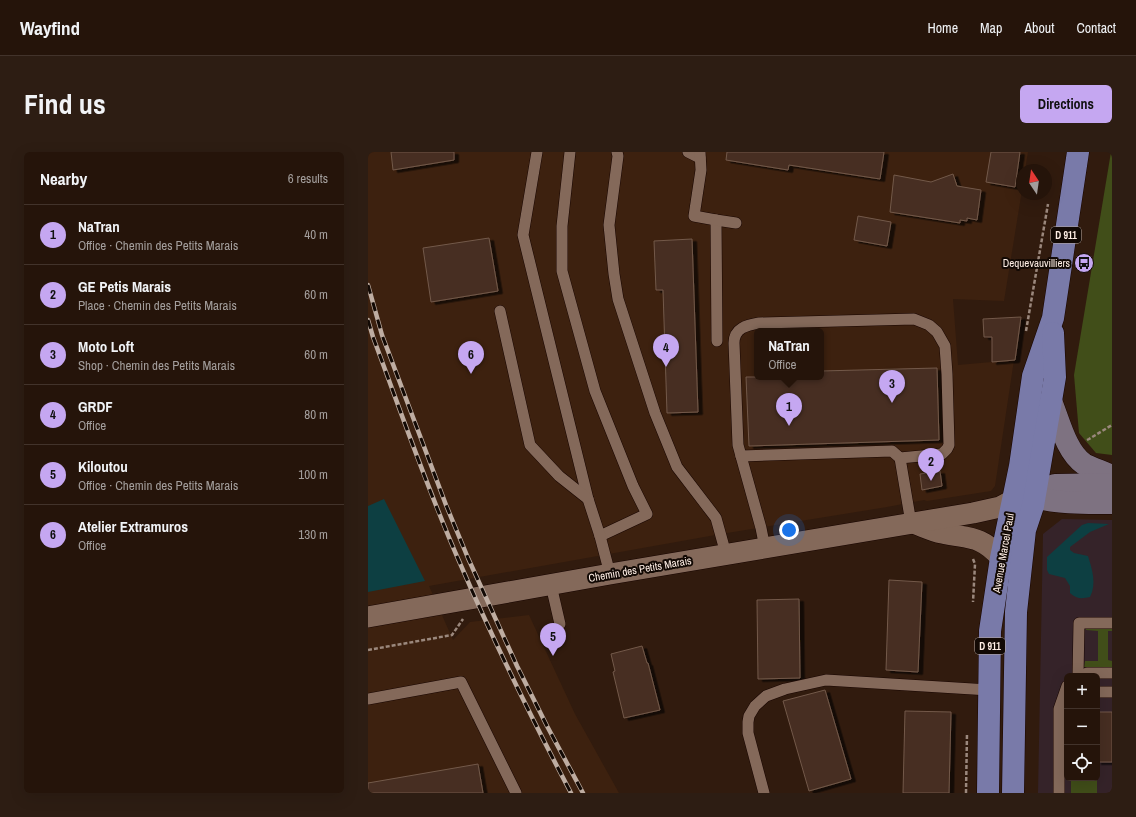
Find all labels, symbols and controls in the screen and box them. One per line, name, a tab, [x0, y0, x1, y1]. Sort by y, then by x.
text: Wayfind	[20, 15, 80, 41]
text: Home	[927, 19, 958, 37]
text: Map	[980, 19, 1002, 37]
text: About	[1024, 19, 1054, 37]
text: Contact	[1076, 19, 1116, 37]
text: Find us	[24, 85, 106, 123]
button: Directions	[1020, 85, 1112, 123]
north arrow	[1016, 164, 1052, 200]
text: Nearby	[40, 167, 87, 190]
text: 6 results	[288, 170, 328, 187]
text: NaTran	[78, 216, 120, 237]
text: 1	[50, 226, 56, 243]
text: 40 m	[304, 226, 328, 243]
road number: D 911	[1051, 227, 1081, 243]
text: Office · Chemin des Petits Marais	[78, 237, 238, 254]
bus stop icon: Dequevauvilliers	[1073, 252, 1095, 274]
place label: Dequevauvilliers	[1003, 256, 1070, 270]
text: GE Petis Marais	[78, 276, 171, 297]
text: 2	[50, 286, 56, 303]
text: 60 m	[304, 286, 328, 303]
text: Place · Chemin des Petits Marais	[78, 297, 237, 314]
popup	[754, 328, 824, 380]
pin: 4	[653, 334, 679, 367]
text: NaTran	[768, 335, 810, 356]
text: Moto Loft	[78, 336, 134, 357]
pin: 6	[458, 341, 484, 374]
text: 3	[50, 346, 56, 363]
text: 60 m	[304, 346, 328, 363]
text: Office	[768, 356, 796, 373]
text: Shop · Chemin des Petits Marais	[78, 357, 235, 374]
pin: 3	[879, 370, 905, 403]
pin: 1	[776, 393, 802, 426]
text: GRDF	[78, 396, 113, 417]
text: 4	[50, 406, 56, 423]
text: 80 m	[304, 406, 328, 423]
text: Office	[78, 417, 106, 434]
pin: 2	[918, 448, 944, 481]
text: Kiloutou	[78, 456, 128, 477]
text: 5	[50, 466, 56, 483]
text: 100 m	[298, 466, 328, 483]
text: Office · Chemin des Petits Marais	[78, 477, 238, 494]
street label: Avenue Marcel Paul	[989, 512, 1017, 595]
text: Atelier Extramuros	[78, 516, 188, 537]
your location	[779, 520, 799, 540]
text: 6	[50, 526, 56, 543]
text: 130 m	[298, 526, 328, 543]
text: Office	[78, 537, 106, 554]
street label: Chemin des Petits Marais	[587, 553, 693, 585]
pin: 5	[540, 623, 566, 656]
road number: D 911	[975, 638, 1005, 654]
map controls	[1064, 673, 1100, 781]
button: +	[1064, 673, 1100, 709]
button: −	[1064, 709, 1100, 745]
button: locate	[1064, 745, 1100, 781]

